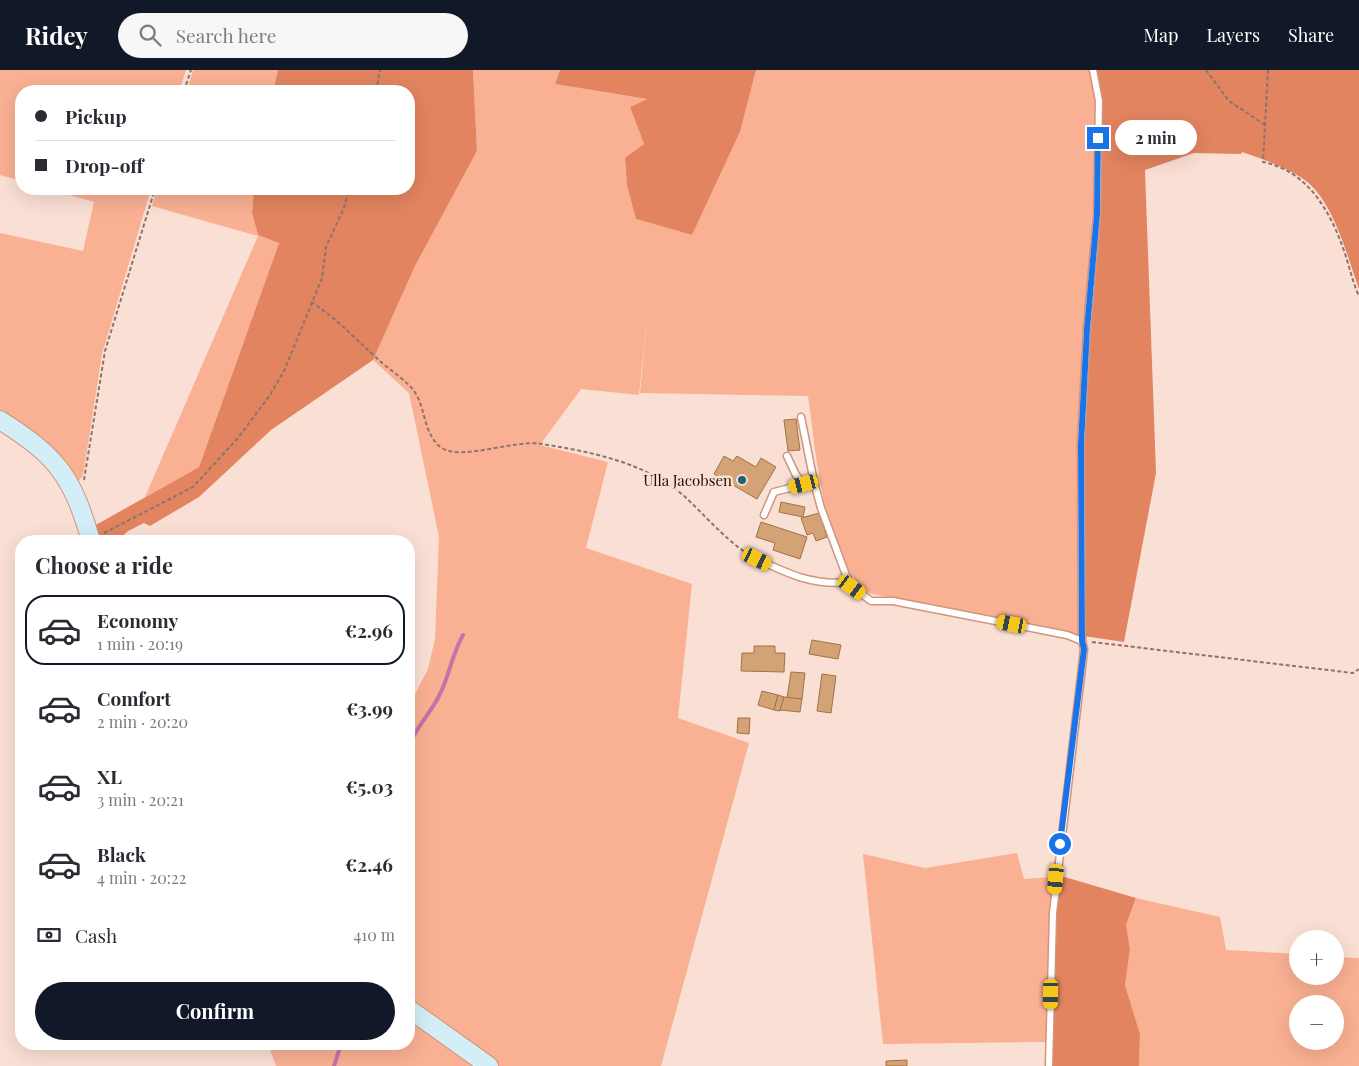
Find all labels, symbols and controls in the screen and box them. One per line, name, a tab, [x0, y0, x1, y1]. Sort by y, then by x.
search box	[118, 13, 468, 58]
text: Ridey	[25, 19, 88, 51]
icon: search	[136, 21, 164, 49]
text: Search here	[176, 22, 276, 48]
text: Map	[1143, 23, 1178, 47]
text: Layers	[1206, 23, 1260, 47]
text: Share	[1288, 23, 1334, 47]
text: Pickup	[65, 103, 127, 129]
callout: 2 min	[1116, 120, 1198, 156]
route end	[1087, 127, 1109, 149]
text: 2 min	[1135, 127, 1177, 148]
text: Drop-off	[65, 152, 143, 178]
place label: Ulla Jacobsen	[643, 470, 732, 490]
car	[787, 473, 820, 495]
marker: Ulla Jacobsen	[736, 474, 748, 486]
car	[740, 546, 773, 572]
text: Choose a ride	[35, 550, 173, 580]
car	[835, 572, 868, 602]
text: Economy	[97, 607, 178, 633]
icon: car	[37, 608, 82, 653]
car	[995, 614, 1028, 634]
text: €2.96	[345, 617, 393, 643]
text: 1 min · 20:19	[97, 633, 183, 654]
text: Comfort	[97, 685, 171, 711]
icon: car	[37, 686, 82, 731]
text: €3.99	[346, 695, 393, 721]
text: 2 min · 20:20	[97, 711, 188, 732]
text: XL	[97, 763, 122, 789]
icon: car	[37, 764, 82, 809]
text: €5.03	[345, 773, 393, 799]
text: 3 min · 20:21	[97, 789, 184, 810]
route start	[1049, 833, 1071, 855]
text: Black	[97, 841, 146, 867]
icon: car	[37, 842, 82, 887]
text: €2.46	[345, 851, 393, 877]
car	[1047, 863, 1064, 895]
text: 4 min · 20:22	[97, 867, 186, 888]
icon: cash	[35, 921, 63, 949]
text: Cash	[75, 922, 117, 948]
text: 410 m	[353, 924, 395, 945]
map controls	[1289, 930, 1344, 1050]
button: +	[1289, 930, 1344, 985]
car	[1043, 979, 1058, 1009]
button: Confirm	[35, 982, 395, 1040]
button: −	[1289, 995, 1344, 1050]

